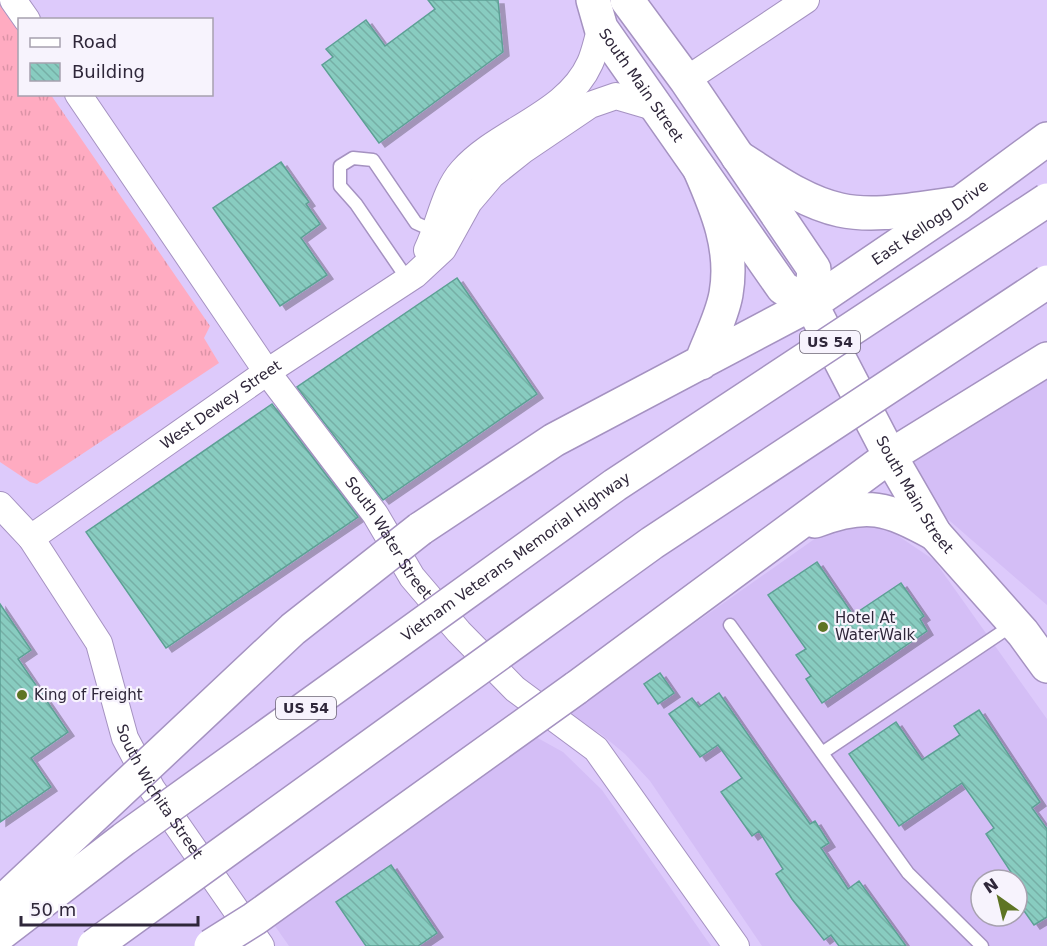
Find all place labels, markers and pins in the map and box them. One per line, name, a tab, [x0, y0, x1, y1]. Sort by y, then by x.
place label: Hotel At WaterWalk	[835, 609, 916, 644]
marker: Hotel At WaterWalk	[816, 620, 830, 634]
place label: King of Freight	[34, 686, 143, 704]
marker: King of Freight	[15, 688, 29, 702]

